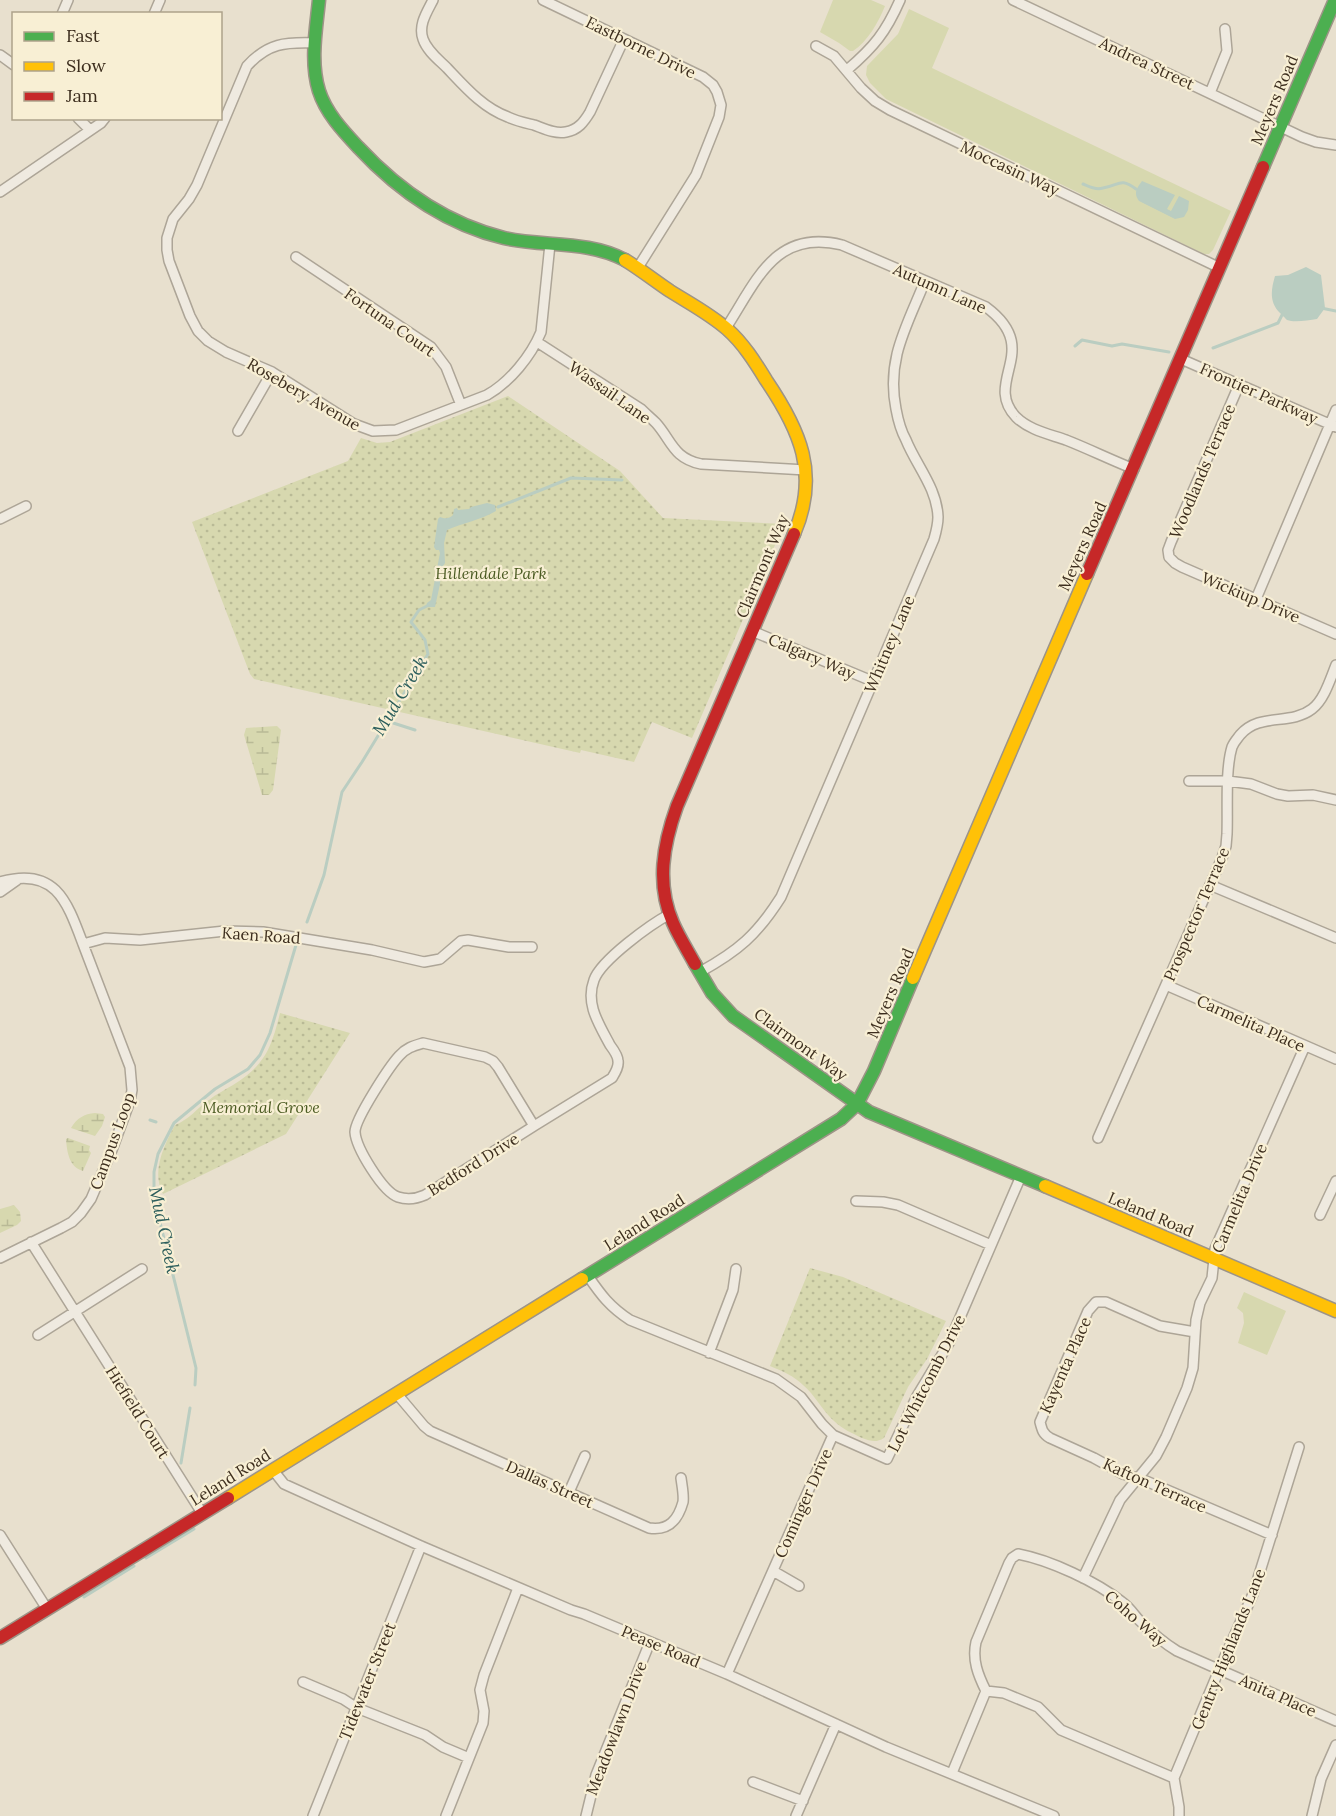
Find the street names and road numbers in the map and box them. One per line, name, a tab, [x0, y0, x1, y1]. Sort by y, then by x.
street label: Eastborne Drive	[583, 12, 700, 82]
street label: Andrea Street	[1095, 32, 1198, 94]
street label: Meyers Road	[1246, 52, 1302, 148]
street label: Moccasin Way	[957, 136, 1063, 200]
street label: Autumn Lane	[889, 258, 990, 318]
street label: Fortuna Court	[341, 283, 440, 361]
street label: Rosebery Avenue	[244, 353, 364, 435]
street label: Wassail Lane	[565, 356, 655, 428]
street label: Frontier Parkway	[1197, 358, 1322, 428]
street label: Woodlands Terrace	[1165, 400, 1240, 541]
street label: Meyers Road	[1053, 498, 1111, 594]
street label: Clairmont Way	[731, 511, 793, 621]
street label: Wickiup Drive	[1199, 567, 1304, 627]
street label: Whitney Lane	[859, 592, 919, 696]
street label: Calgary Way	[765, 629, 859, 684]
street label: Prospector Terrace	[1159, 844, 1233, 984]
street label: Kaen Road	[221, 922, 301, 948]
street label: Meyers Road	[862, 945, 918, 1041]
street label: Carmelita Place	[1194, 990, 1309, 1056]
street label: Clairmont Way	[750, 1003, 852, 1085]
street label: Campus Loop	[85, 1090, 139, 1192]
street label: Bedford Drive	[424, 1128, 522, 1200]
street label: Carmelita Drive	[1207, 1140, 1271, 1256]
street label: Leland Road	[1105, 1187, 1197, 1241]
street label: Leland Road	[600, 1189, 688, 1255]
street label: Lot Whitcomb Drive	[883, 1311, 969, 1455]
street label: Kayenta Place	[1035, 1313, 1095, 1416]
street label: Hiefield Court	[102, 1362, 175, 1463]
street label: Leland Road	[186, 1444, 274, 1510]
street label: Cominger Drive	[770, 1445, 836, 1561]
street label: Kafton Terrace	[1100, 1453, 1210, 1517]
street label: Dallas Street	[503, 1456, 598, 1513]
street label: Gentry Highlands Lane	[1187, 1565, 1270, 1732]
street label: Coho Way	[1101, 1586, 1171, 1651]
street label: Tidewater Street	[334, 1619, 400, 1743]
street label: Pease Road	[619, 1620, 704, 1672]
street label: Meadowlawn Drive	[581, 1658, 651, 1798]
street label: Anita Place	[1235, 1669, 1320, 1721]

